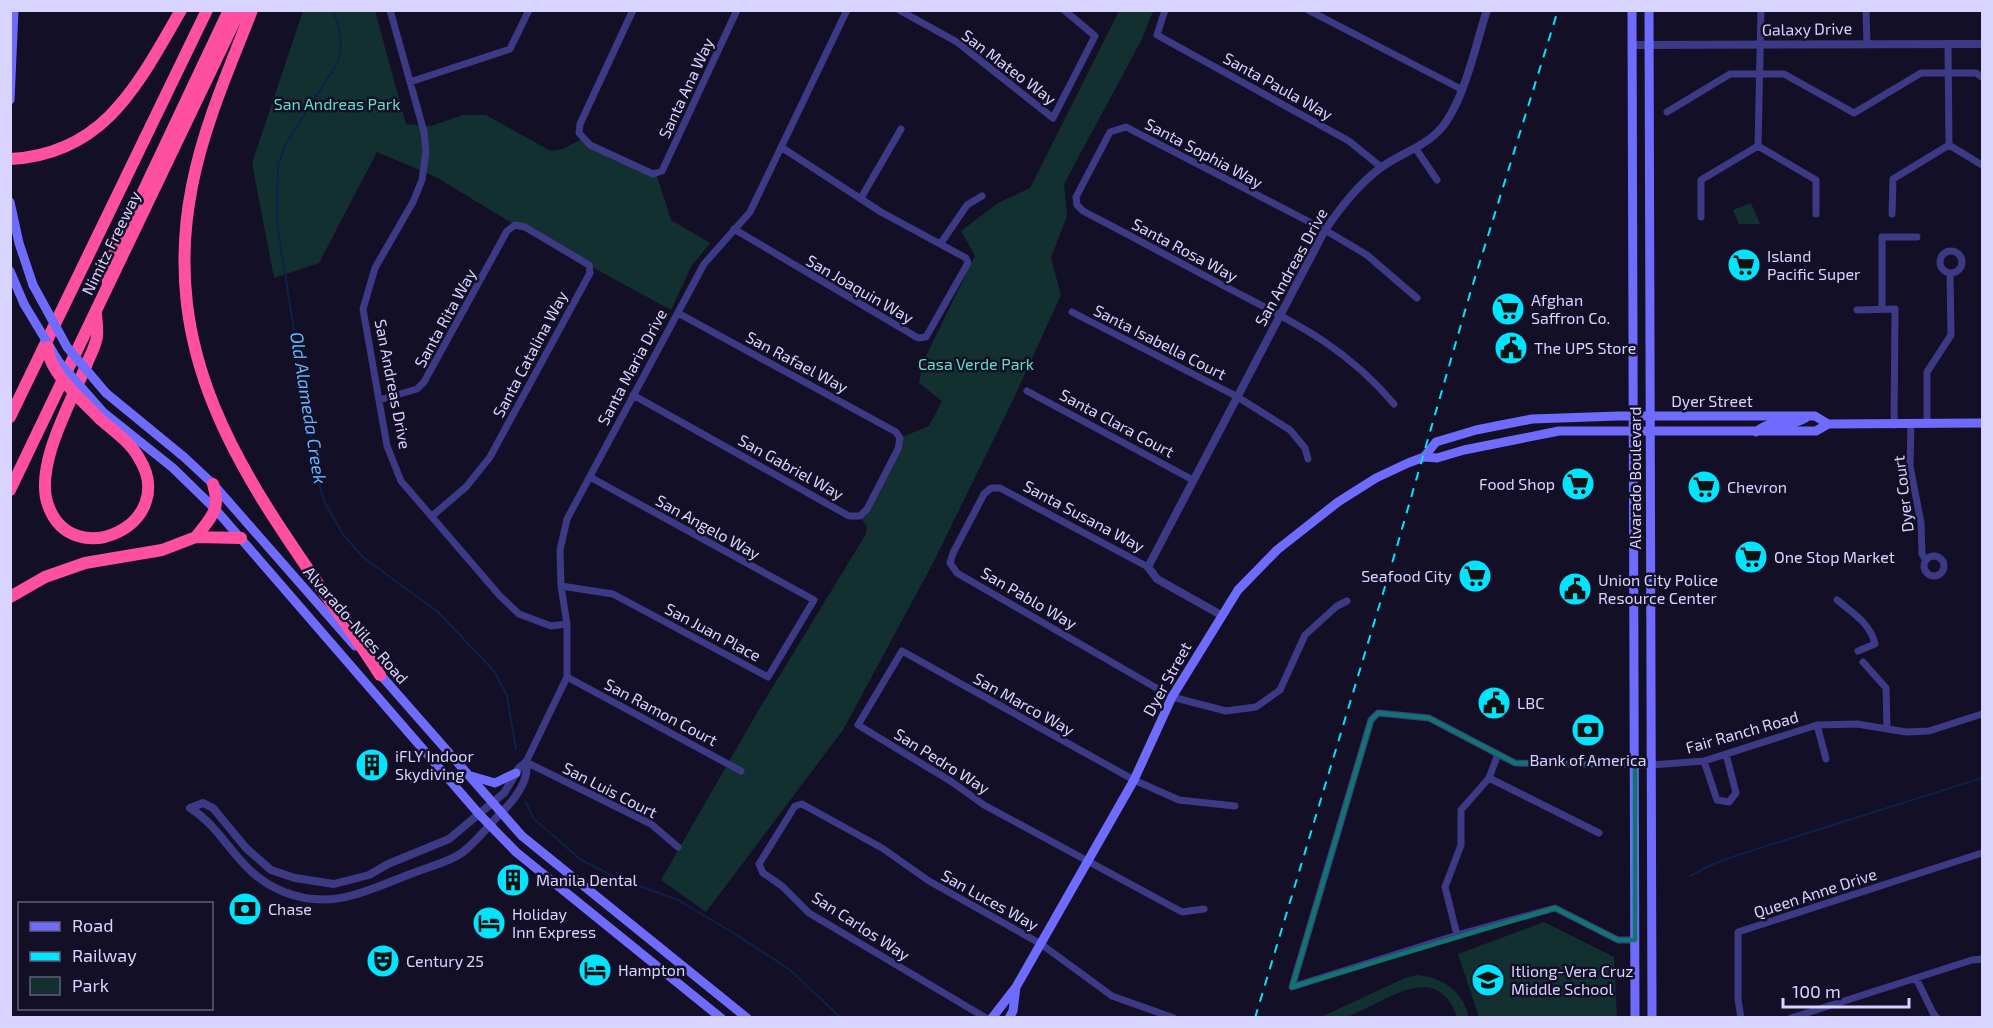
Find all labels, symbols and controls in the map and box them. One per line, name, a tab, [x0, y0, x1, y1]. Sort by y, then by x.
street label: Galaxy Drive	[1762, 18, 1852, 39]
street label: San Mateo Way	[959, 25, 1060, 108]
street label: Santa Ana Way	[654, 34, 717, 141]
street label: Santa Paula Way	[1220, 48, 1337, 124]
park label: San Andreas Park	[274, 94, 400, 113]
street label: Santa Sophia Way	[1142, 114, 1267, 192]
street label: Nimitz Freeway	[77, 187, 144, 298]
street label: San Andreas Drive	[1250, 204, 1331, 329]
street label: Santa Rosa Way	[1129, 214, 1242, 286]
place label: Island Pacific Super	[1767, 246, 1861, 283]
supermarket icon: Island Pacific Super	[1726, 247, 1762, 283]
street label: San Joaquin Way	[803, 250, 918, 327]
street label: Santa Rita Way	[410, 265, 480, 370]
street label: Santa Catalina Way	[488, 287, 571, 420]
place label: Afghan Saffron Co.	[1531, 290, 1610, 327]
supermarket icon: Afghan Saffron Co.	[1490, 291, 1526, 327]
street label: Santa Isabella Court	[1091, 300, 1230, 383]
street label: Santa Maria Drive	[593, 305, 670, 428]
street label: San Andreas Drive	[372, 317, 415, 450]
street label: San Rafael Way	[743, 327, 852, 397]
water label: Old Alameda Creek	[286, 330, 332, 486]
public building icon: The UPS Store	[1493, 330, 1529, 366]
place label: The UPS Store	[1534, 338, 1636, 357]
park label: Casa Verde Park	[918, 354, 1034, 373]
street label: Santa Clara Court	[1057, 384, 1178, 461]
street label: Dyer Street	[1671, 391, 1753, 410]
street label: Alvarado Boulevard	[1625, 407, 1644, 549]
street label: San Gabriel Way	[735, 430, 848, 504]
street label: Dyer Court	[1888, 455, 1917, 533]
supermarket icon: Food Shop	[1560, 466, 1596, 502]
supermarket icon: Chevron	[1686, 469, 1722, 505]
place label: Food Shop	[1479, 474, 1555, 493]
street label: Santa Susana Way	[1021, 476, 1148, 556]
place label: Chevron	[1727, 477, 1787, 496]
street label: San Angelo Way	[653, 490, 764, 563]
supermarket icon: One Stop Market	[1733, 539, 1769, 575]
place label: One Stop Market	[1774, 547, 1895, 566]
supermarket icon: Seafood City	[1457, 558, 1493, 594]
street label: Alvarado-Niles Road	[300, 562, 413, 687]
street label: San Pablo Way	[978, 563, 1081, 633]
place label: Seafood City	[1361, 566, 1453, 585]
place label: Union City Police Resource Center	[1598, 570, 1718, 607]
public building icon: Union City Police Resource Center	[1557, 571, 1593, 607]
street label: San Juan Place	[662, 598, 764, 665]
street label: Dyer Street	[1138, 638, 1195, 719]
street label: San Marco Way	[971, 668, 1078, 739]
street label: San Ramon Court	[602, 674, 721, 749]
public building icon: LBC	[1476, 685, 1512, 721]
place label: LBC	[1517, 693, 1544, 712]
street label: Fair Ranch Road	[1683, 706, 1800, 757]
bank icon: Bank of America	[1570, 712, 1606, 748]
street label: San Pedro Way	[891, 724, 994, 798]
place label: iFLY Indoor Skydiving	[395, 746, 474, 783]
building icon: iFLY Indoor Skydiving	[354, 747, 390, 783]
place label: Bank of America	[1529, 750, 1647, 769]
street label: San Luis Court	[560, 758, 661, 822]
building icon: Manila Dental	[495, 862, 531, 898]
street label: Queen Anne Drive	[1751, 864, 1879, 922]
street label: San Luces Way	[938, 865, 1043, 934]
place label: Manila Dental	[536, 870, 638, 889]
street label: San Carlos Way	[809, 887, 914, 964]
bank icon: Chase	[227, 891, 263, 927]
place label: Chase	[268, 899, 312, 918]
legend	[18, 902, 213, 1010]
place label: Holiday Inn Express	[512, 904, 596, 941]
hotel icon: Holiday Inn Express	[471, 905, 507, 941]
text: Road	[72, 914, 113, 936]
theatre icon: Century 25	[365, 943, 401, 979]
text: Railway	[72, 944, 137, 966]
place label: Century 25	[406, 951, 484, 970]
hotel icon: Hampton	[577, 952, 613, 988]
place label: Hampton	[618, 960, 685, 979]
place label: Itliong-Vera Cruz Middle School	[1511, 961, 1633, 998]
school or university icon: Itliong-Vera Cruz Middle School	[1470, 962, 1506, 998]
scale bar	[1783, 971, 1909, 1009]
text: Park	[72, 974, 109, 996]
text: 100 m	[1792, 980, 1841, 1002]

